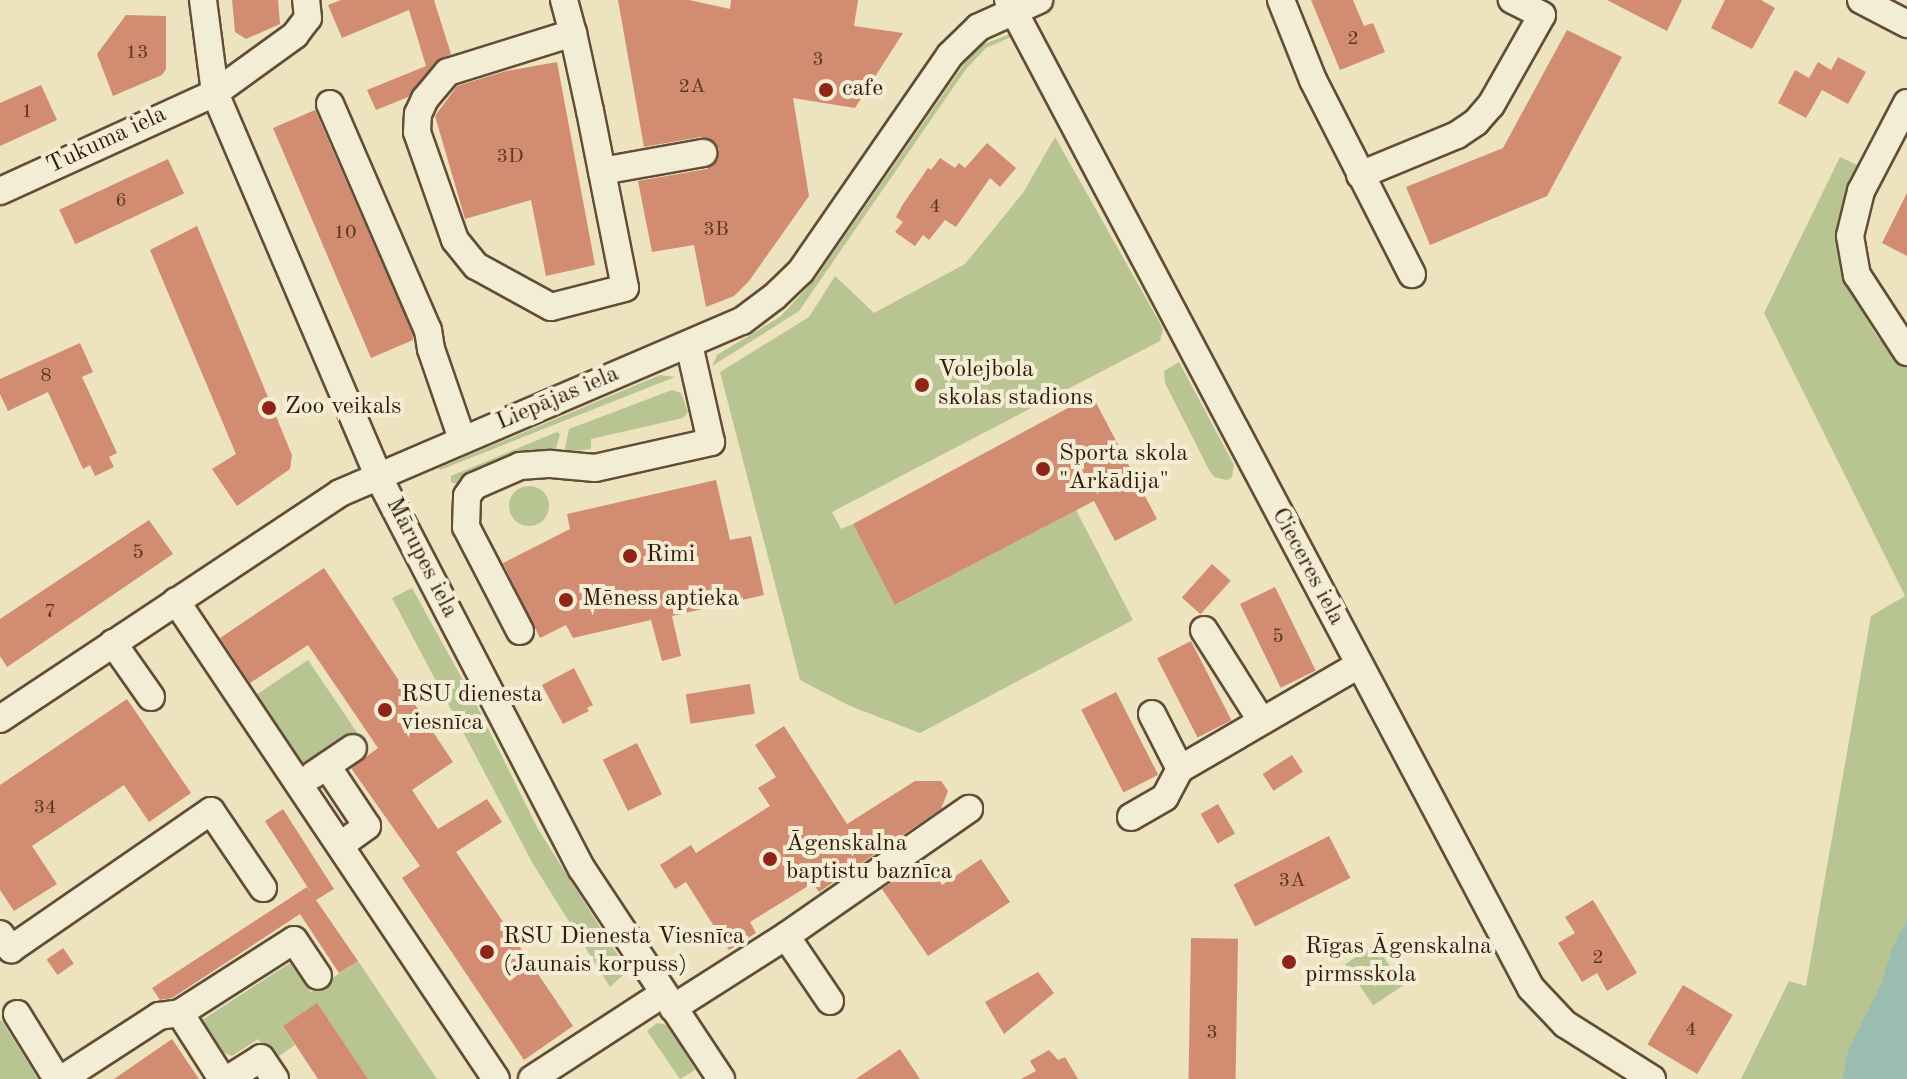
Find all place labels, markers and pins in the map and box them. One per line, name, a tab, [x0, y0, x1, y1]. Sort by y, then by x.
place label: cafe	[842, 76, 883, 104]
marker: cafe	[817, 81, 835, 99]
place label: Volejbola skolas stadions	[938, 357, 1093, 413]
marker: Volejbola skolas stadions	[913, 376, 931, 394]
place label: Zoo veikals	[285, 394, 401, 422]
marker: Zoo veikals	[260, 399, 278, 417]
place label: Sporta skola "Arkādija"	[1059, 441, 1188, 497]
marker: Sporta skola "Arkādija"	[1034, 460, 1052, 478]
place label: Rimi	[646, 542, 695, 570]
marker: Rimi	[621, 547, 639, 565]
place label: Mēness aptieka	[582, 586, 739, 614]
marker: Mēness aptieka	[557, 591, 575, 609]
place label: RSU dienesta viesnīca	[401, 682, 543, 738]
marker: RSU dienesta viesnīca	[376, 701, 394, 719]
place label: Āgenskalna baptistu baznīca	[786, 831, 952, 887]
marker: Āgenskalna baptistu baznīca	[761, 850, 779, 868]
place label: RSU Dienesta Viesnīca (Jaunais korpuss)	[503, 924, 745, 980]
place label: Rīgas Āgenskalna pirmsskola	[1305, 934, 1492, 990]
marker: RSU Dienesta Viesnīca (Jaunais korpuss)	[478, 943, 496, 961]
marker: Rīgas Āgenskalna pirmsskola	[1280, 953, 1298, 971]

